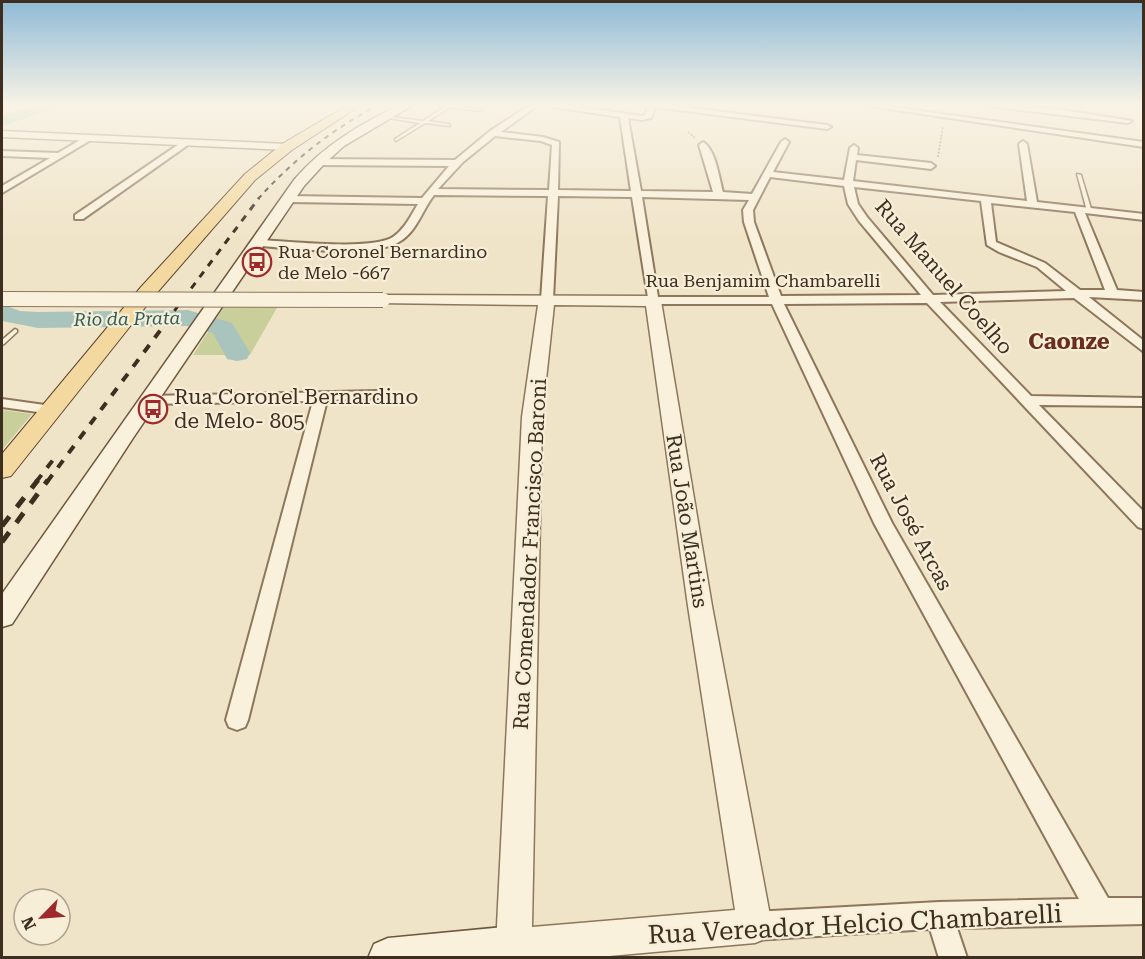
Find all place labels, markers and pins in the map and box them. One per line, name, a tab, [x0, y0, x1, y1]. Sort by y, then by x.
place label: Rua Coronel Bernardino de Melo -667	[278, 241, 487, 283]
bus stop icon: Rua Coronel Bernardino de Melo -667	[241, 246, 273, 278]
place label: Rua Coronel Bernardino de Melo- 805	[174, 385, 418, 433]
bus stop icon: Rua Coronel Bernardino de Melo- 805	[137, 393, 169, 425]

